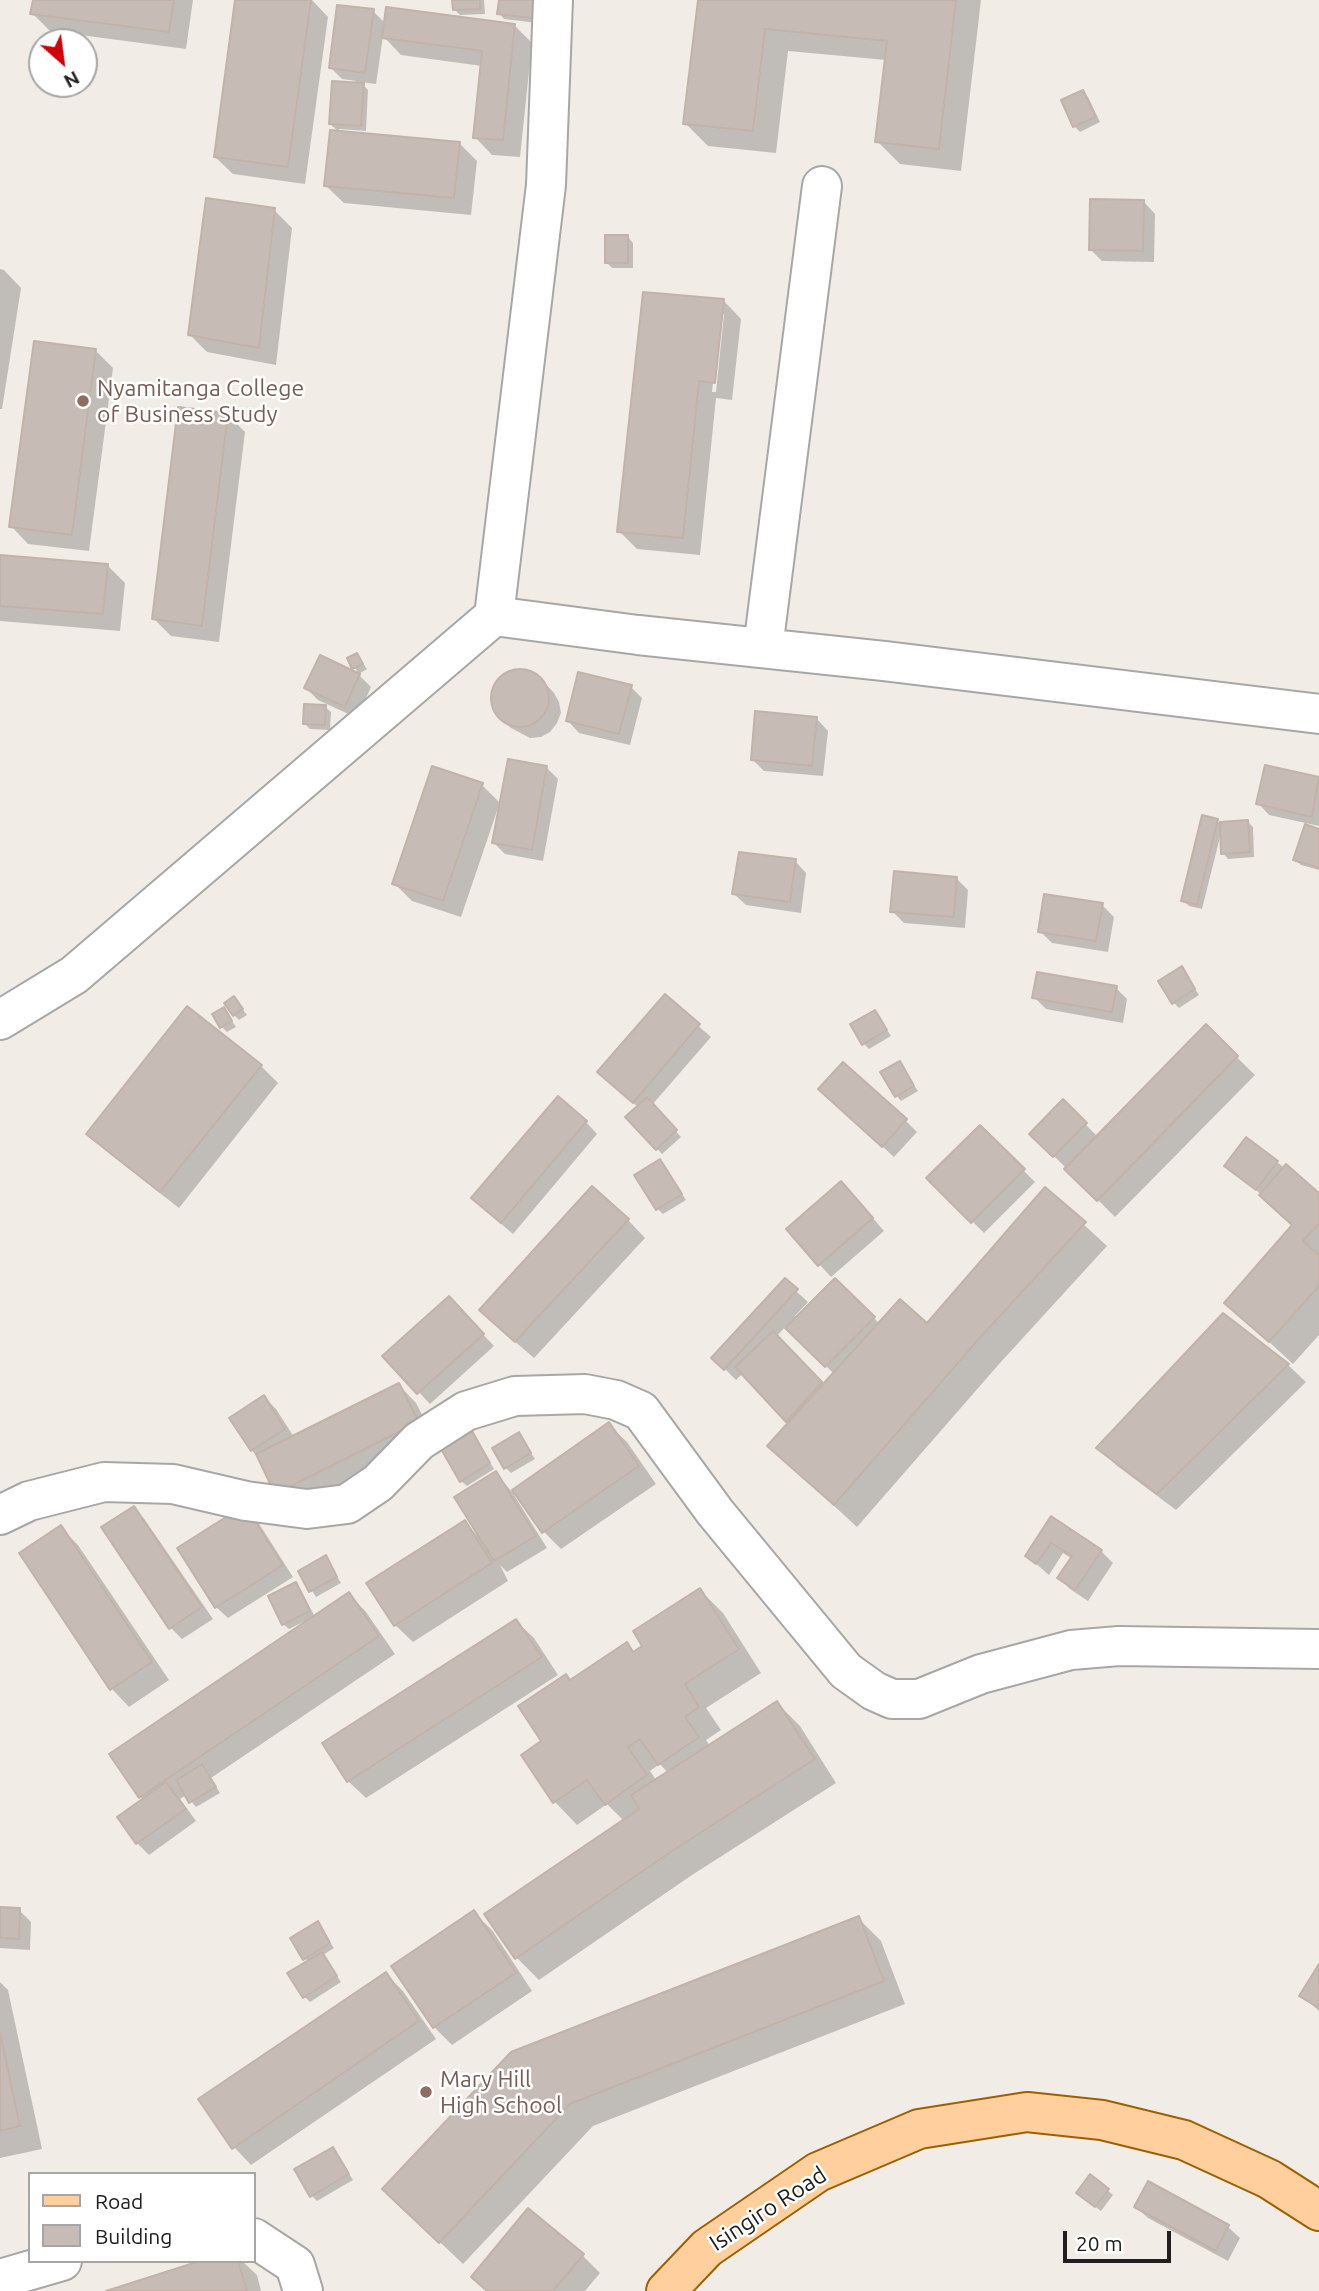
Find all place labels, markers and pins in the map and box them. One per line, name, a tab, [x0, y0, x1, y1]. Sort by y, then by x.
place label: Nyamitanga College of Business Study	[97, 374, 304, 428]
marker: Nyamitanga College of Business Study	[75, 393, 91, 409]
place label: Mary Hill High School	[440, 2065, 562, 2119]
marker: Mary Hill High School	[418, 2084, 434, 2100]

